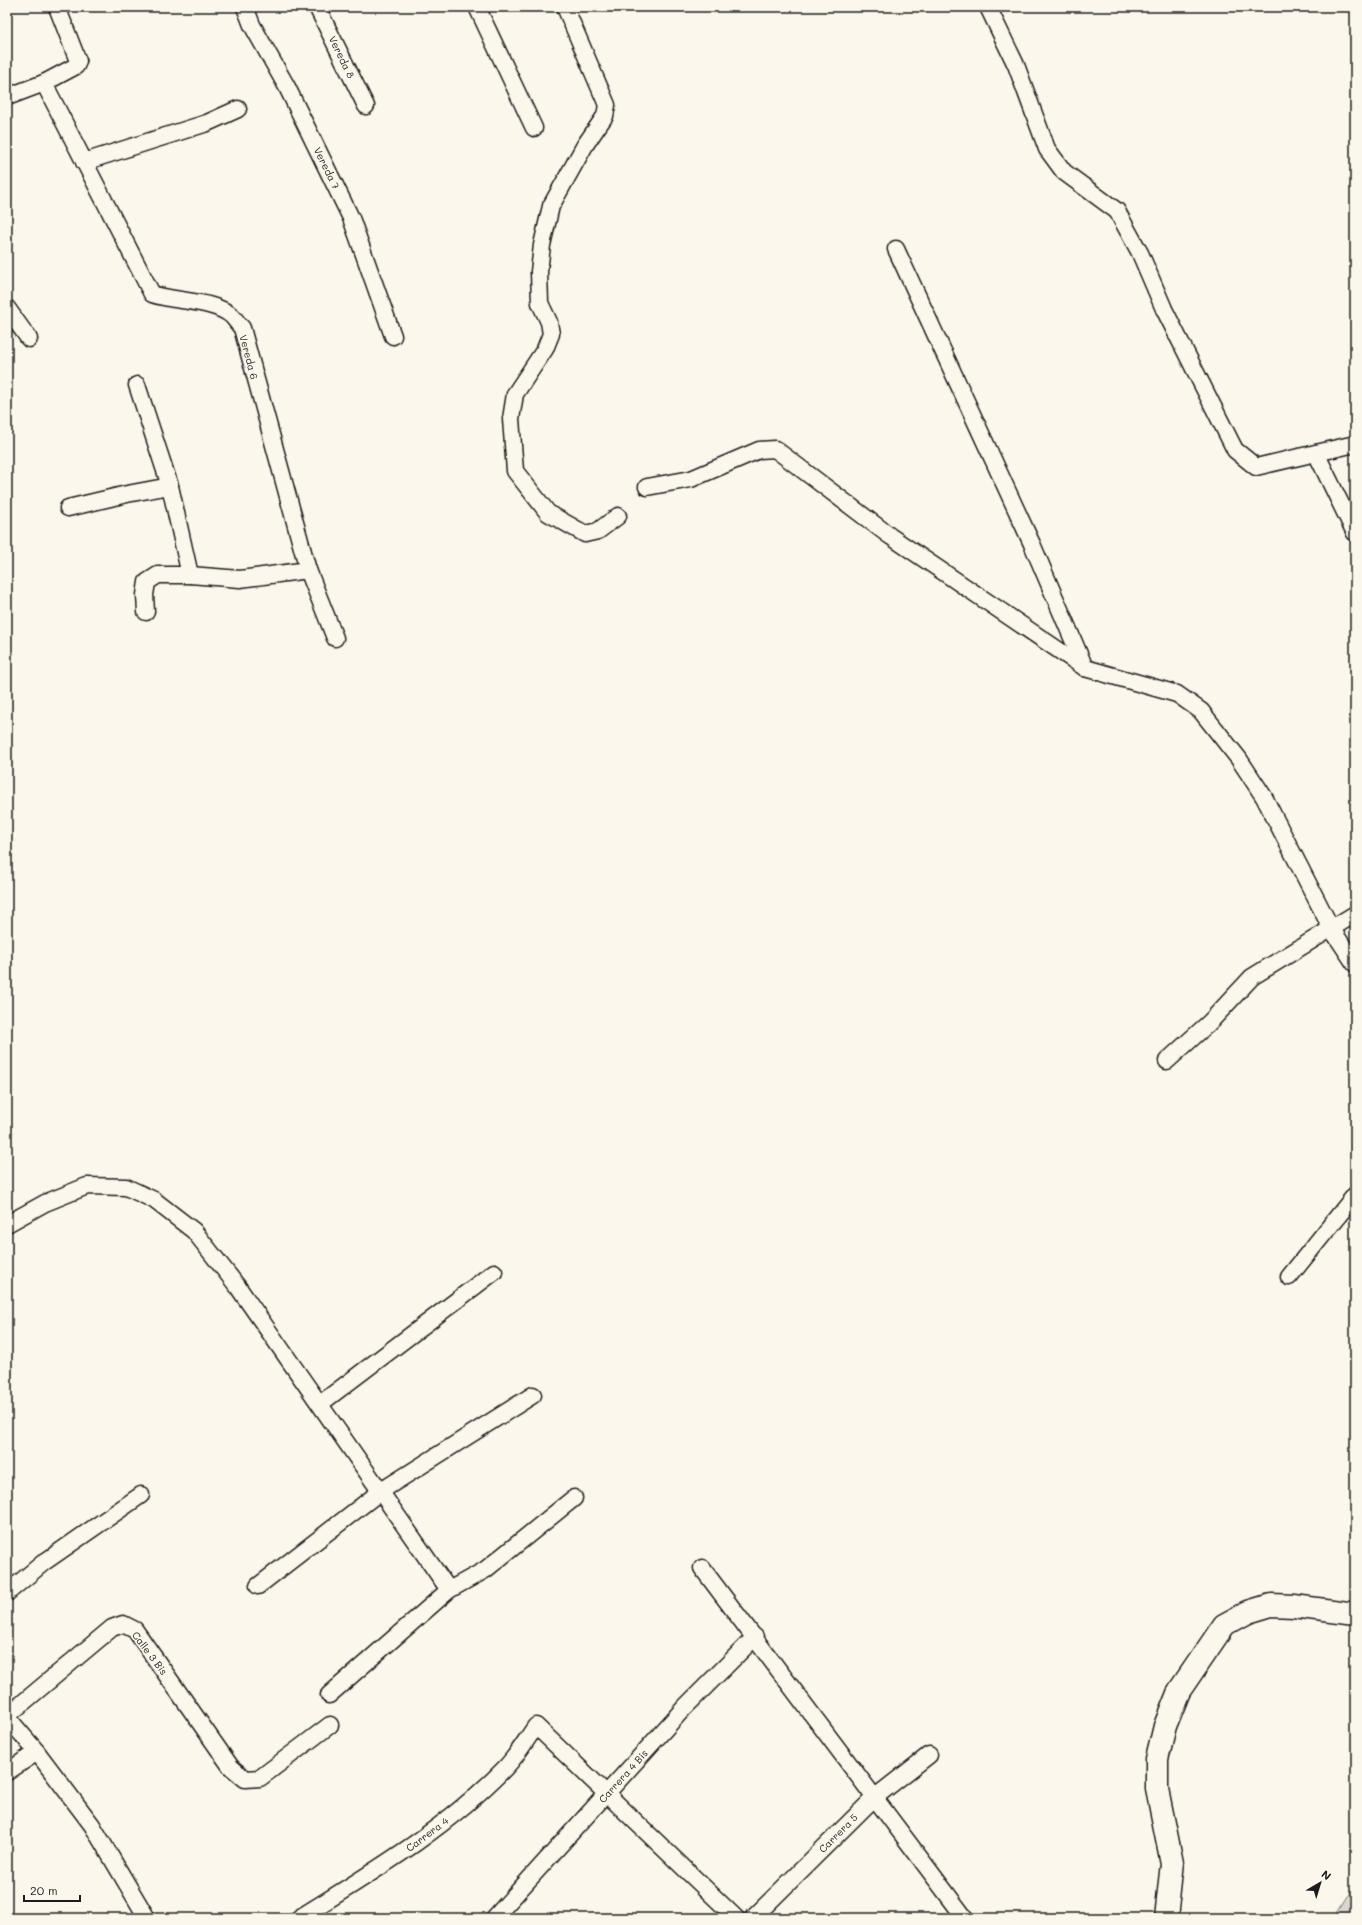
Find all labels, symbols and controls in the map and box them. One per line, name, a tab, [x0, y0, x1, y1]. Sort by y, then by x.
street label: Vereda 8	[326, 33, 358, 81]
street label: Vereda 7	[311, 145, 343, 192]
street label: Vereda 6	[236, 333, 262, 381]
street label: Calle 3 Bis	[129, 1628, 171, 1678]
street label: Carrera 4 Bis	[595, 1746, 651, 1806]
street label: Carrera 5	[815, 1810, 861, 1856]
street label: Carrera 4	[403, 1813, 451, 1855]
north arrow	[1300, 1863, 1340, 1903]
text: N	[1319, 1866, 1334, 1883]
scale bar	[24, 1877, 80, 1903]
text: 20 m	[30, 1882, 58, 1898]

